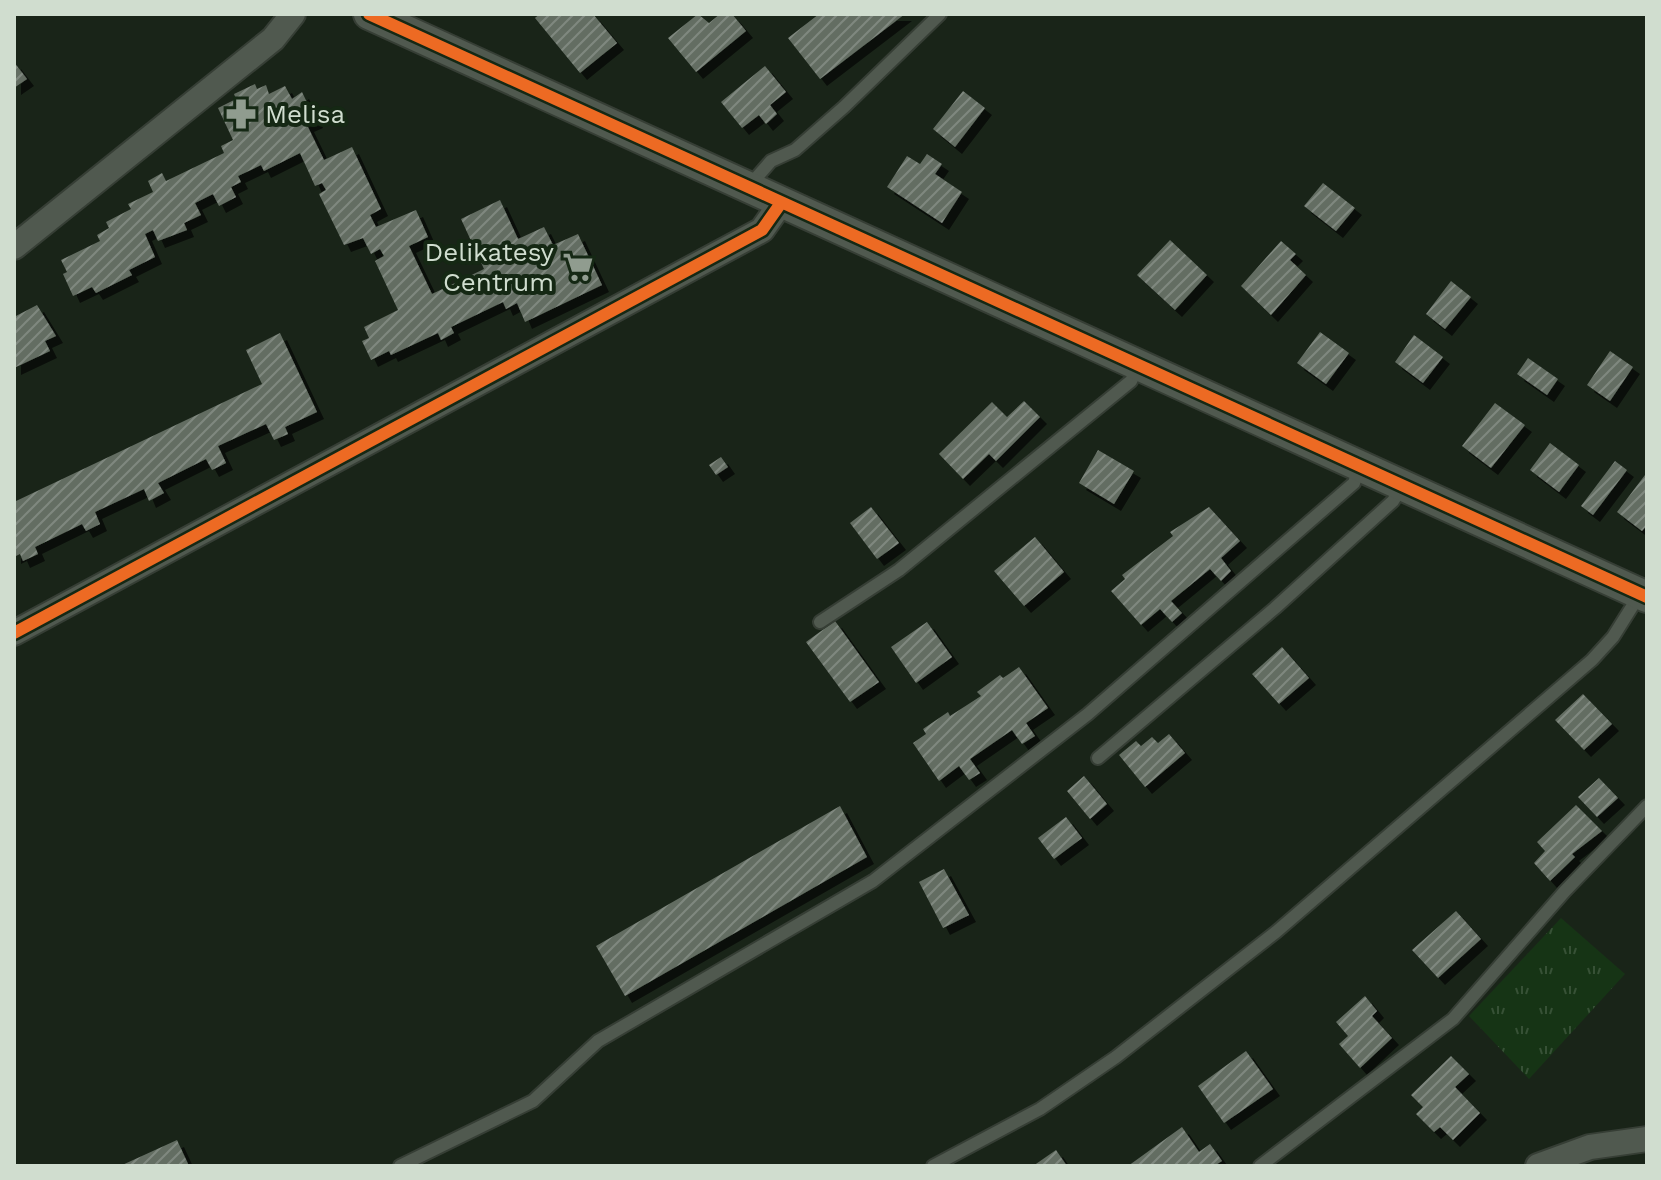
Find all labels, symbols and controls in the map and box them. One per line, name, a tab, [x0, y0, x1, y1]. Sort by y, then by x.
pharmacy icon: Melisa	[224, 97, 258, 131]
place label: Melisa	[265, 99, 346, 129]
place label: Delikatesy Centrum	[424, 237, 555, 297]
supermarket icon: Delikatesy Centrum	[561, 250, 595, 284]

